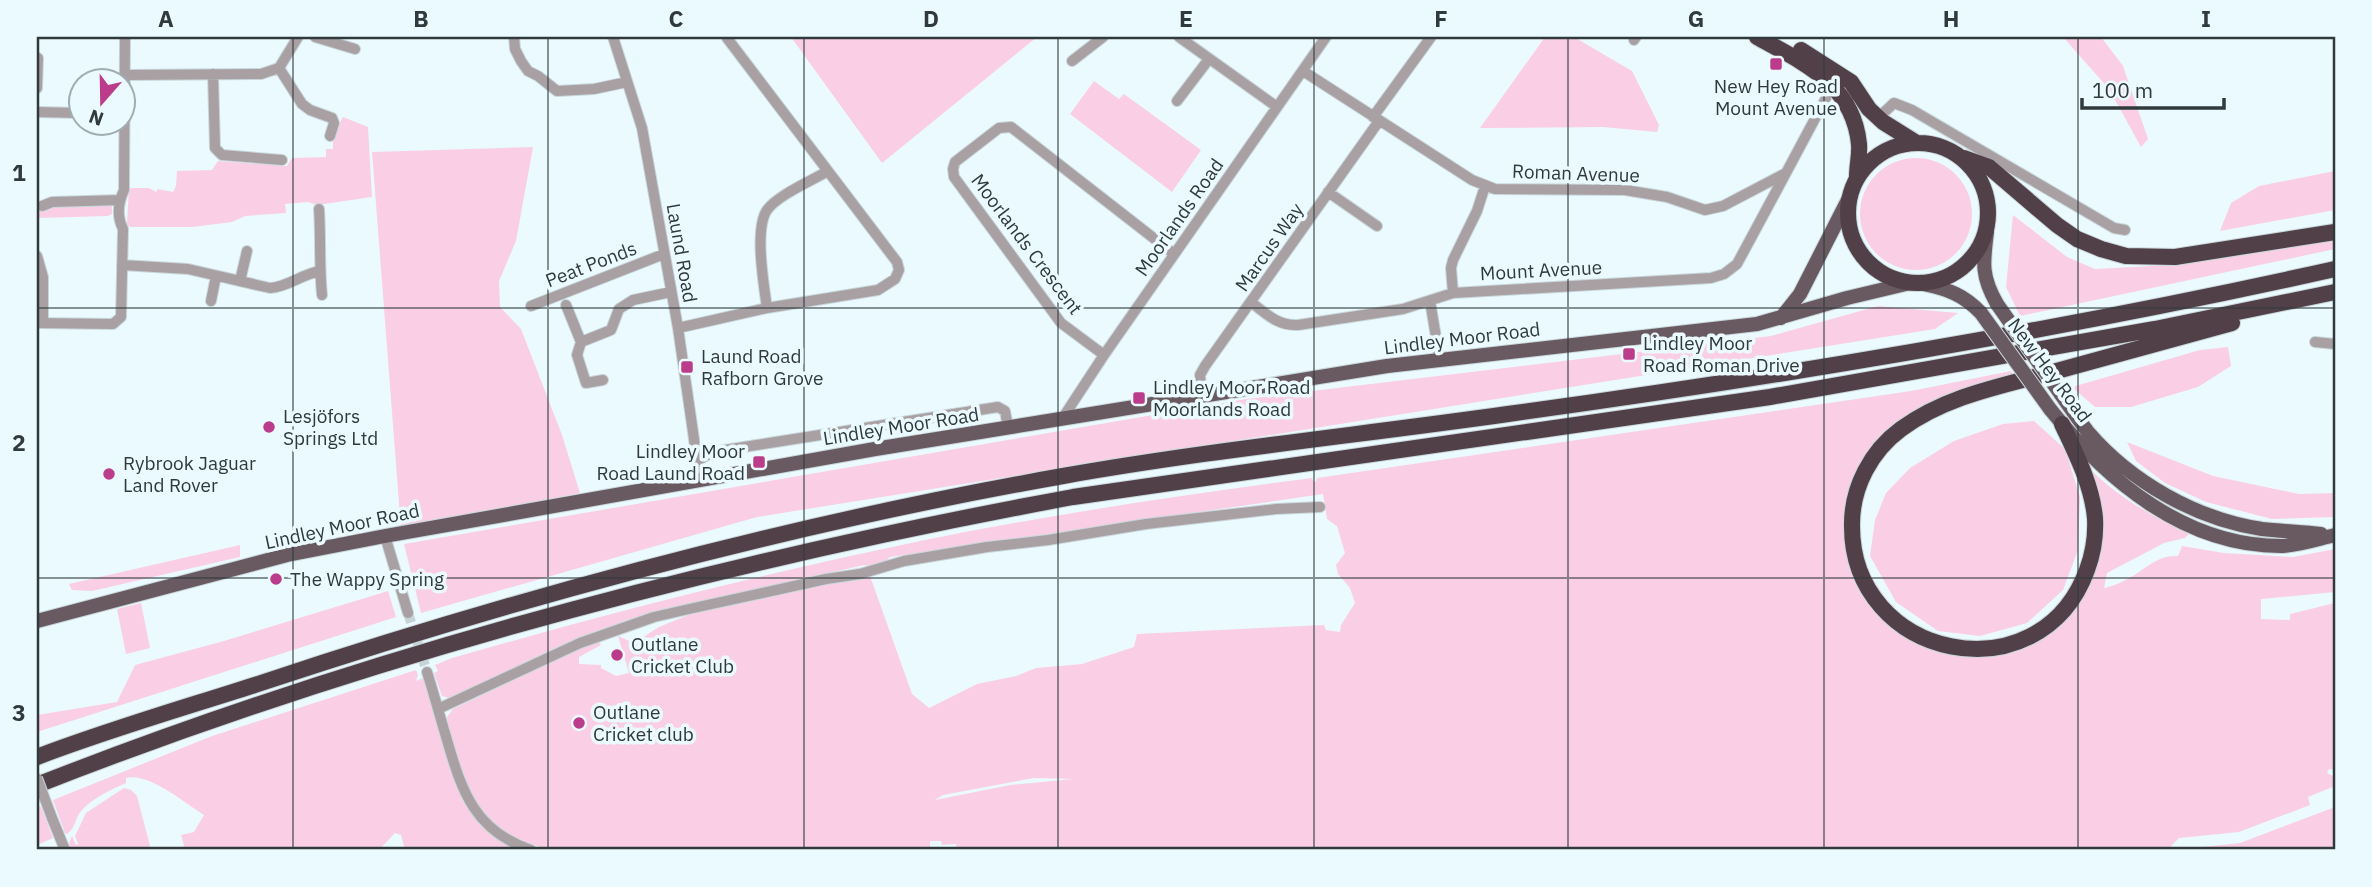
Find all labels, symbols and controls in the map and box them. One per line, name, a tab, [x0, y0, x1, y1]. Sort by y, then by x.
text: A	[158, 3, 174, 33]
text: B	[413, 3, 429, 33]
text: C	[669, 3, 684, 33]
text: D	[923, 3, 939, 33]
text: E	[1179, 3, 1193, 33]
text: F	[1434, 3, 1448, 33]
text: G	[1688, 3, 1704, 33]
text: H	[1943, 3, 1959, 33]
text: I	[2201, 3, 2211, 33]
marker: New Hey Road Mount Avenue	[1768, 56, 1784, 72]
north arrow	[66, 66, 136, 136]
scale bar	[2082, 66, 2223, 110]
place label: New Hey Road Mount Avenue	[1714, 74, 1838, 120]
text: 100 m	[2092, 76, 2153, 104]
text: N	[86, 104, 107, 132]
street label: Moorlands Road	[1130, 153, 1228, 281]
text: 1	[12, 157, 26, 187]
street label: Roman Avenue	[1512, 159, 1640, 187]
street label: Moorlands Crescent	[966, 169, 1088, 319]
street label: Marcus Way	[1230, 198, 1309, 296]
street label: Laund Road	[661, 201, 703, 305]
street label: Peat Ponds	[542, 236, 640, 292]
street label: Mount Avenue	[1479, 255, 1603, 285]
street label: New Hey Road	[2003, 313, 2097, 427]
street label: Lindley Moor Road	[1382, 316, 1542, 360]
place label: Lindley Moor Road Roman Drive	[1643, 331, 1800, 377]
place label: Laund Road Rafborn Grove	[701, 344, 823, 390]
marker: Lindley Moor Road Roman Drive	[1621, 346, 1637, 362]
marker: Laund Road Rafborn Grove	[679, 359, 695, 375]
place label: Lindley Moor Road Moorlands Road	[1153, 375, 1310, 421]
marker: Lindley Moor Road Moorlands Road	[1131, 390, 1147, 406]
street label: Lindley Moor Road	[821, 402, 981, 450]
place label: Lesjöfors Springs Ltd	[283, 404, 378, 450]
marker: Lesjöfors Springs Ltd	[261, 419, 277, 435]
text: 2	[12, 427, 26, 457]
place label: Lindley Moor Road Laund Road	[596, 439, 745, 485]
place label: Rybrook Jaguar Land Rover	[123, 451, 256, 497]
marker: Lindley Moor Road Laund Road	[751, 454, 767, 470]
marker: Rybrook Jaguar Land Rover	[101, 466, 117, 482]
street label: Lindley Moor Road	[263, 498, 421, 554]
place label: The Wappy Spring	[290, 567, 444, 591]
marker: The Wappy Spring	[268, 571, 284, 587]
place label: Outlane Cricket Club	[631, 632, 734, 678]
marker: Outlane Cricket Club	[609, 647, 625, 663]
text: 3	[12, 697, 26, 727]
place label: Outlane Cricket club	[593, 700, 694, 746]
marker: Outlane Cricket club	[571, 715, 587, 731]

